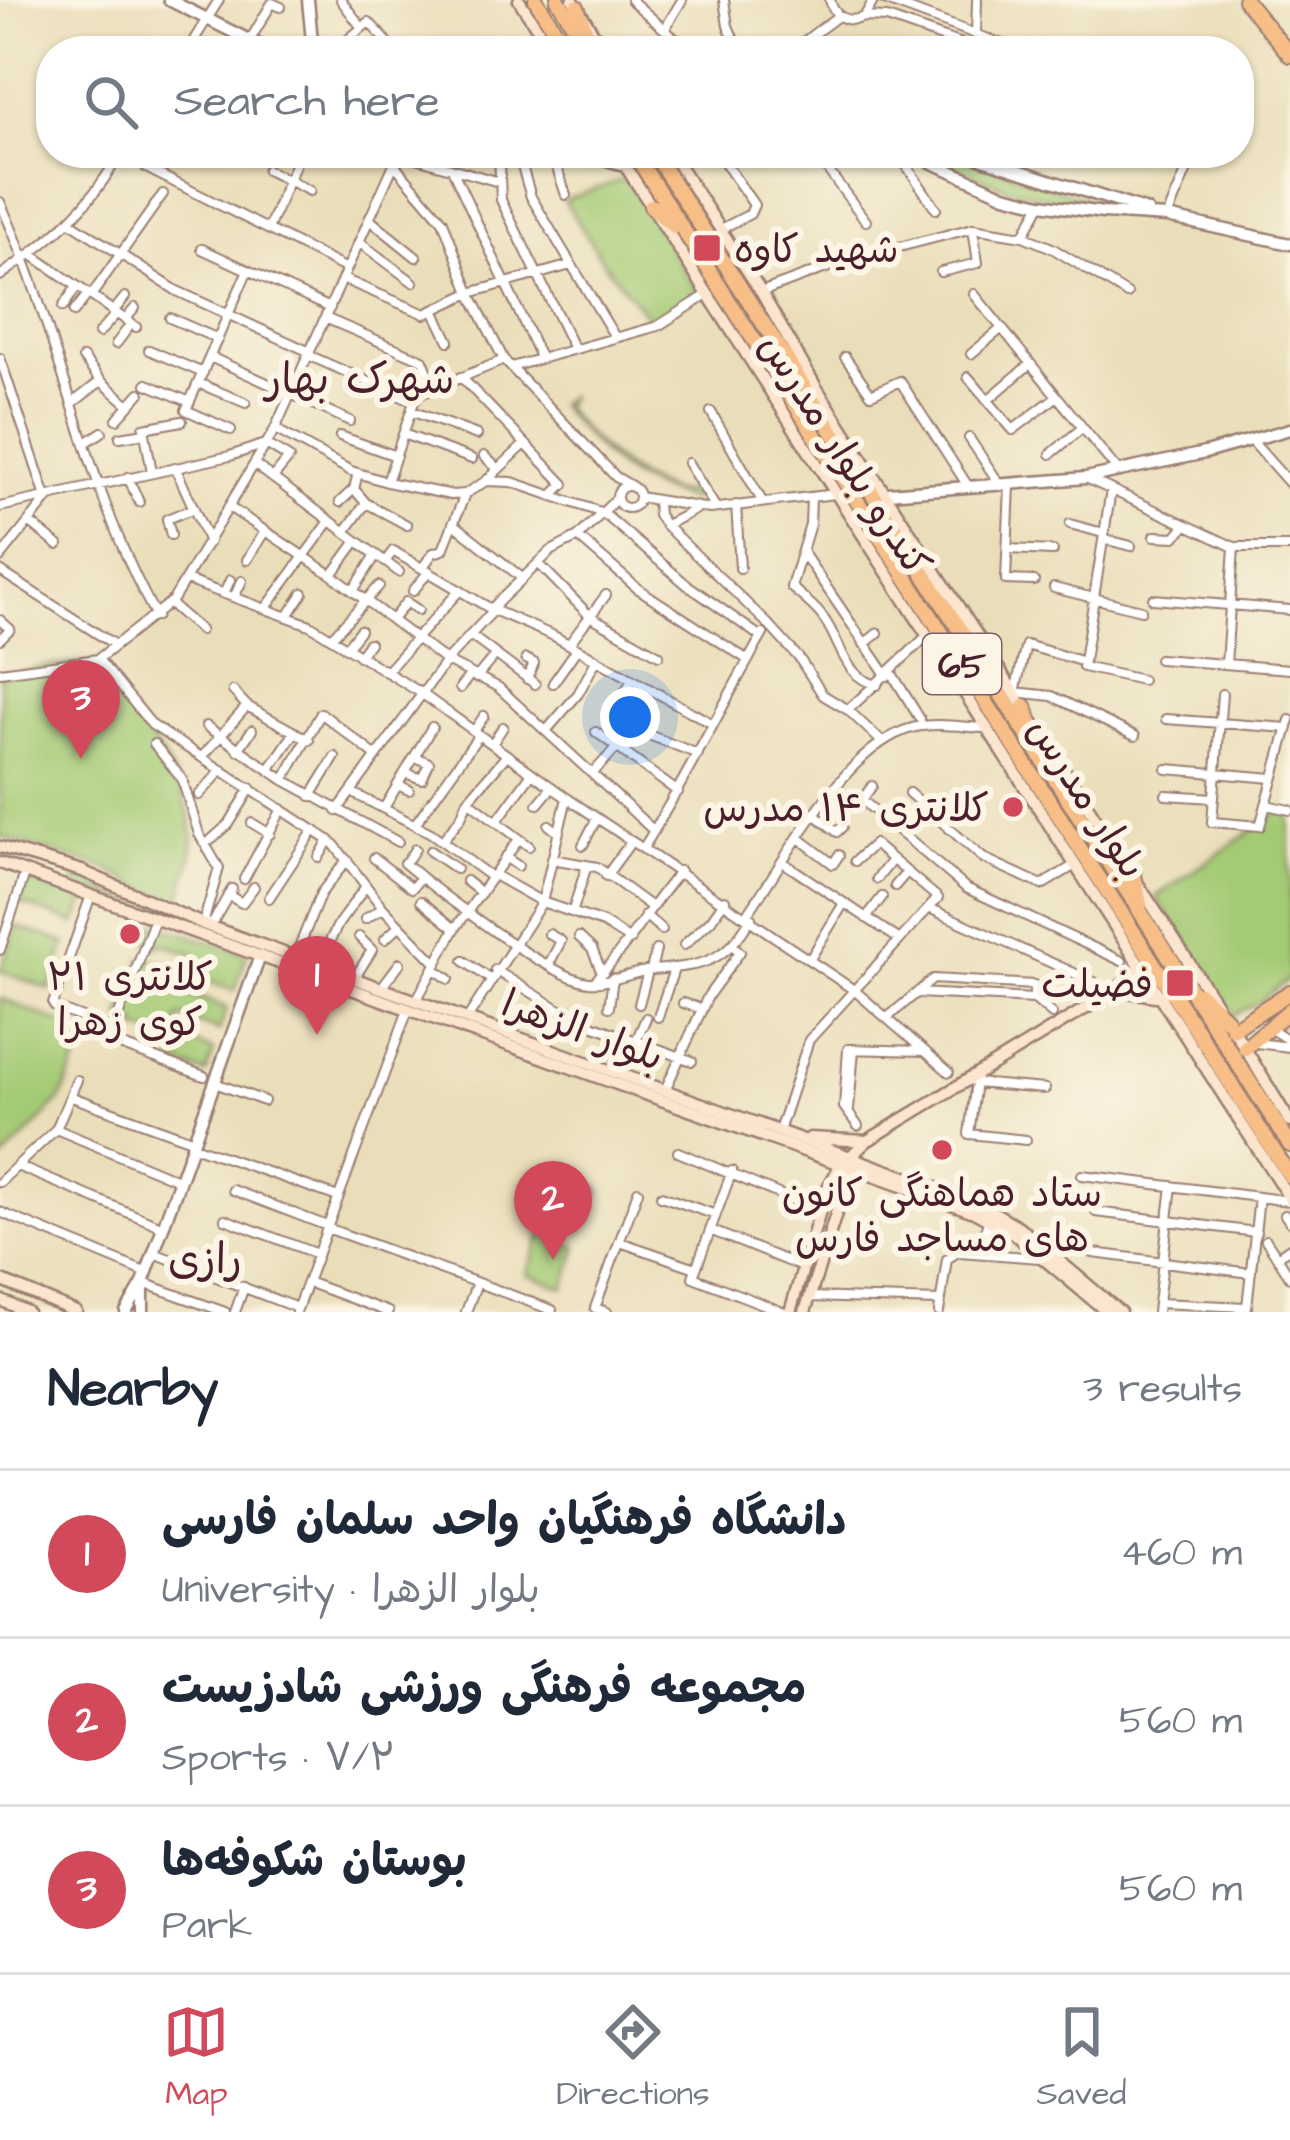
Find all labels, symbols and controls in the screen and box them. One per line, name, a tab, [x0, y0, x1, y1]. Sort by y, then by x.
search box	[36, 36, 1254, 168]
icon: search	[78, 69, 144, 135]
text: Search here	[174, 71, 440, 133]
place label: شهید کاوه	[734, 224, 899, 278]
marker: شهید کاوه	[691, 232, 723, 264]
street label: کندرو بلوار مدرس	[745, 324, 942, 588]
district label: شهرک بهار	[262, 352, 455, 410]
road number: 65	[923, 634, 1001, 694]
pin: 3	[42, 660, 120, 759]
your location	[600, 687, 660, 747]
street label: بلوار مدرس	[1013, 707, 1158, 890]
place label: کلانتری ۱۴ مدرس	[703, 783, 989, 837]
marker: کلانتری ۱۴ مدرس	[1000, 794, 1026, 820]
marker: کلانتری ۲۱ کوی زهرا	[117, 921, 143, 947]
pin: 1	[278, 936, 356, 1035]
place label: کلانتری ۲۱ کوی زهرا	[47, 952, 213, 1051]
place label: فضیلت	[1041, 959, 1153, 1013]
marker: فضیلت	[1164, 967, 1196, 999]
street label: بلوار الزهرا	[494, 978, 670, 1086]
marker: ستاد هماهنگی کانون های مساجد فارس	[929, 1137, 955, 1163]
pin: 2	[514, 1161, 592, 1260]
place label: ستاد هماهنگی کانون های مساجد فارس	[782, 1168, 1102, 1267]
district label: رازی	[168, 1232, 242, 1290]
text: Nearby	[48, 1355, 218, 1426]
text: 3 results	[1083, 1363, 1242, 1417]
text: دانشگاه فرهنگیان واحد سلمان فارسی	[162, 1490, 847, 1552]
text: 1	[85, 1527, 90, 1581]
text: 460 m	[1120, 1527, 1242, 1581]
text: University · بلوار الزهرا	[162, 1564, 540, 1618]
text: مجموعه فرهنگی ورزشی شادزیست	[162, 1658, 807, 1720]
text: 2	[76, 1695, 98, 1749]
text: 560 m	[1119, 1695, 1242, 1749]
text: Sports · ۷/۲	[162, 1732, 396, 1786]
text: بوستان شکوفه‌ها	[162, 1831, 467, 1893]
text: 3	[77, 1863, 97, 1917]
text: 560 m	[1119, 1863, 1242, 1917]
text: Park	[162, 1900, 252, 1954]
tab: Map	[163, 1999, 229, 2117]
tab: Directions	[556, 1999, 710, 2117]
tab: Saved	[1037, 1999, 1127, 2117]

